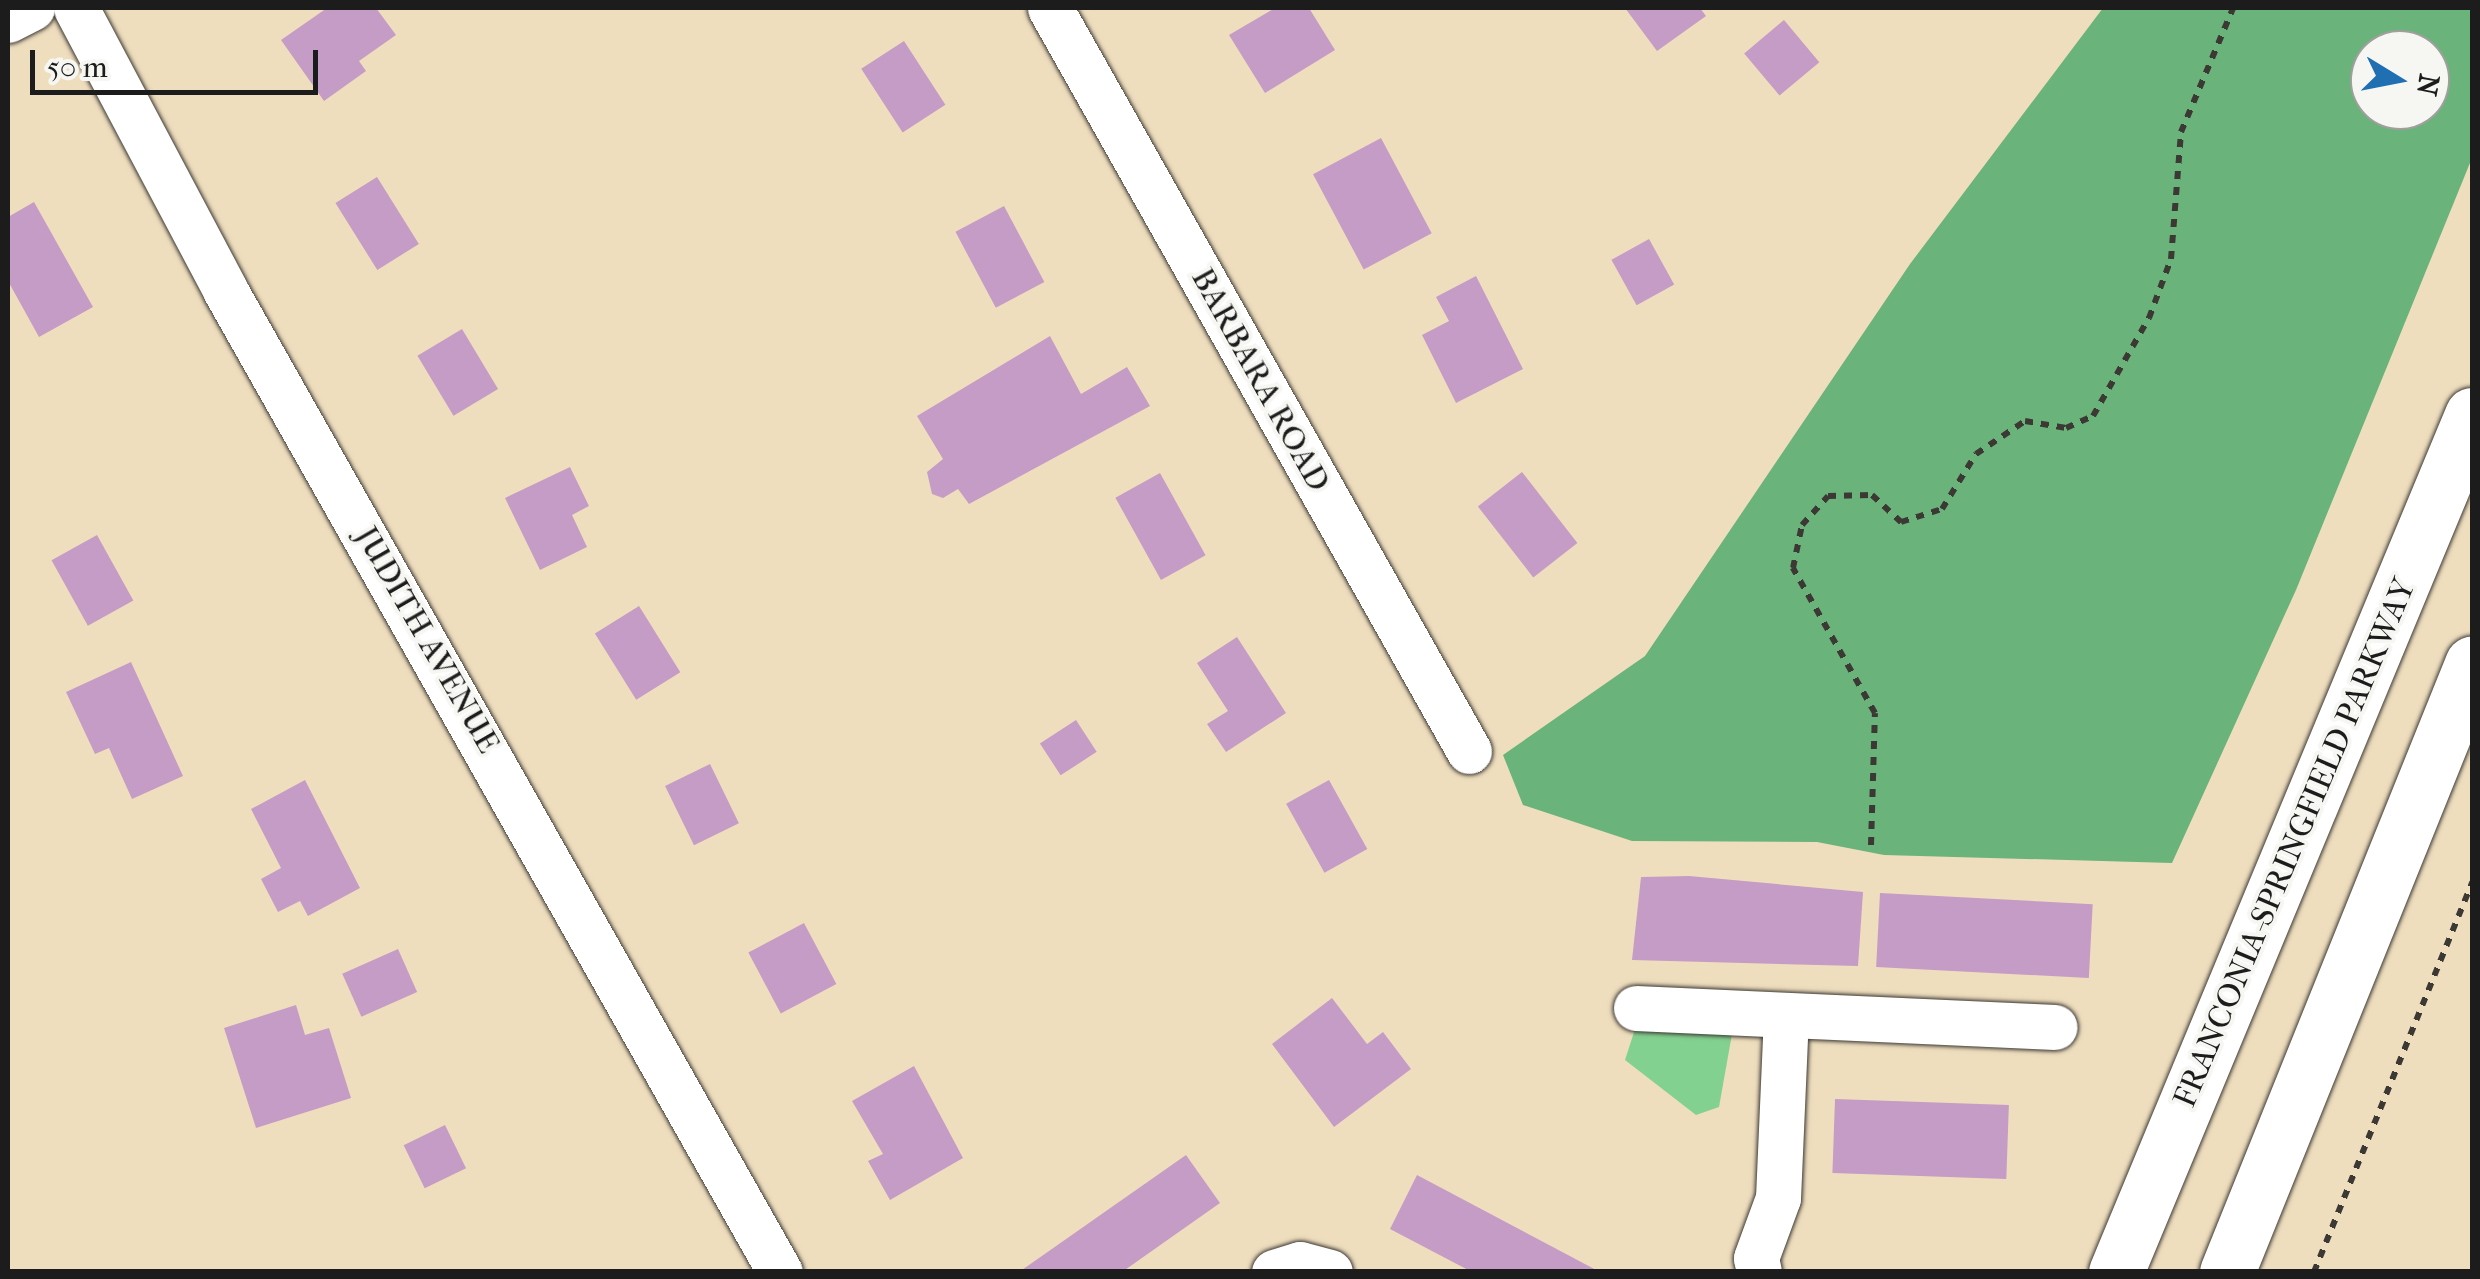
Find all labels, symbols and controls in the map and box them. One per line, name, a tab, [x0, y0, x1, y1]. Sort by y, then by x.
scale bar	[35, 30, 322, 92]
north arrow	[2350, 30, 2450, 130]
text: 50 m	[47, 50, 108, 85]
text: N	[2410, 72, 2446, 98]
street label: BARBARA ROAD	[1183, 262, 1337, 498]
street label: JUDITH AVENUE	[347, 520, 507, 760]
street label: FRANCONIA-SPRINGFIELD PARKWAY	[2166, 573, 2424, 1113]

